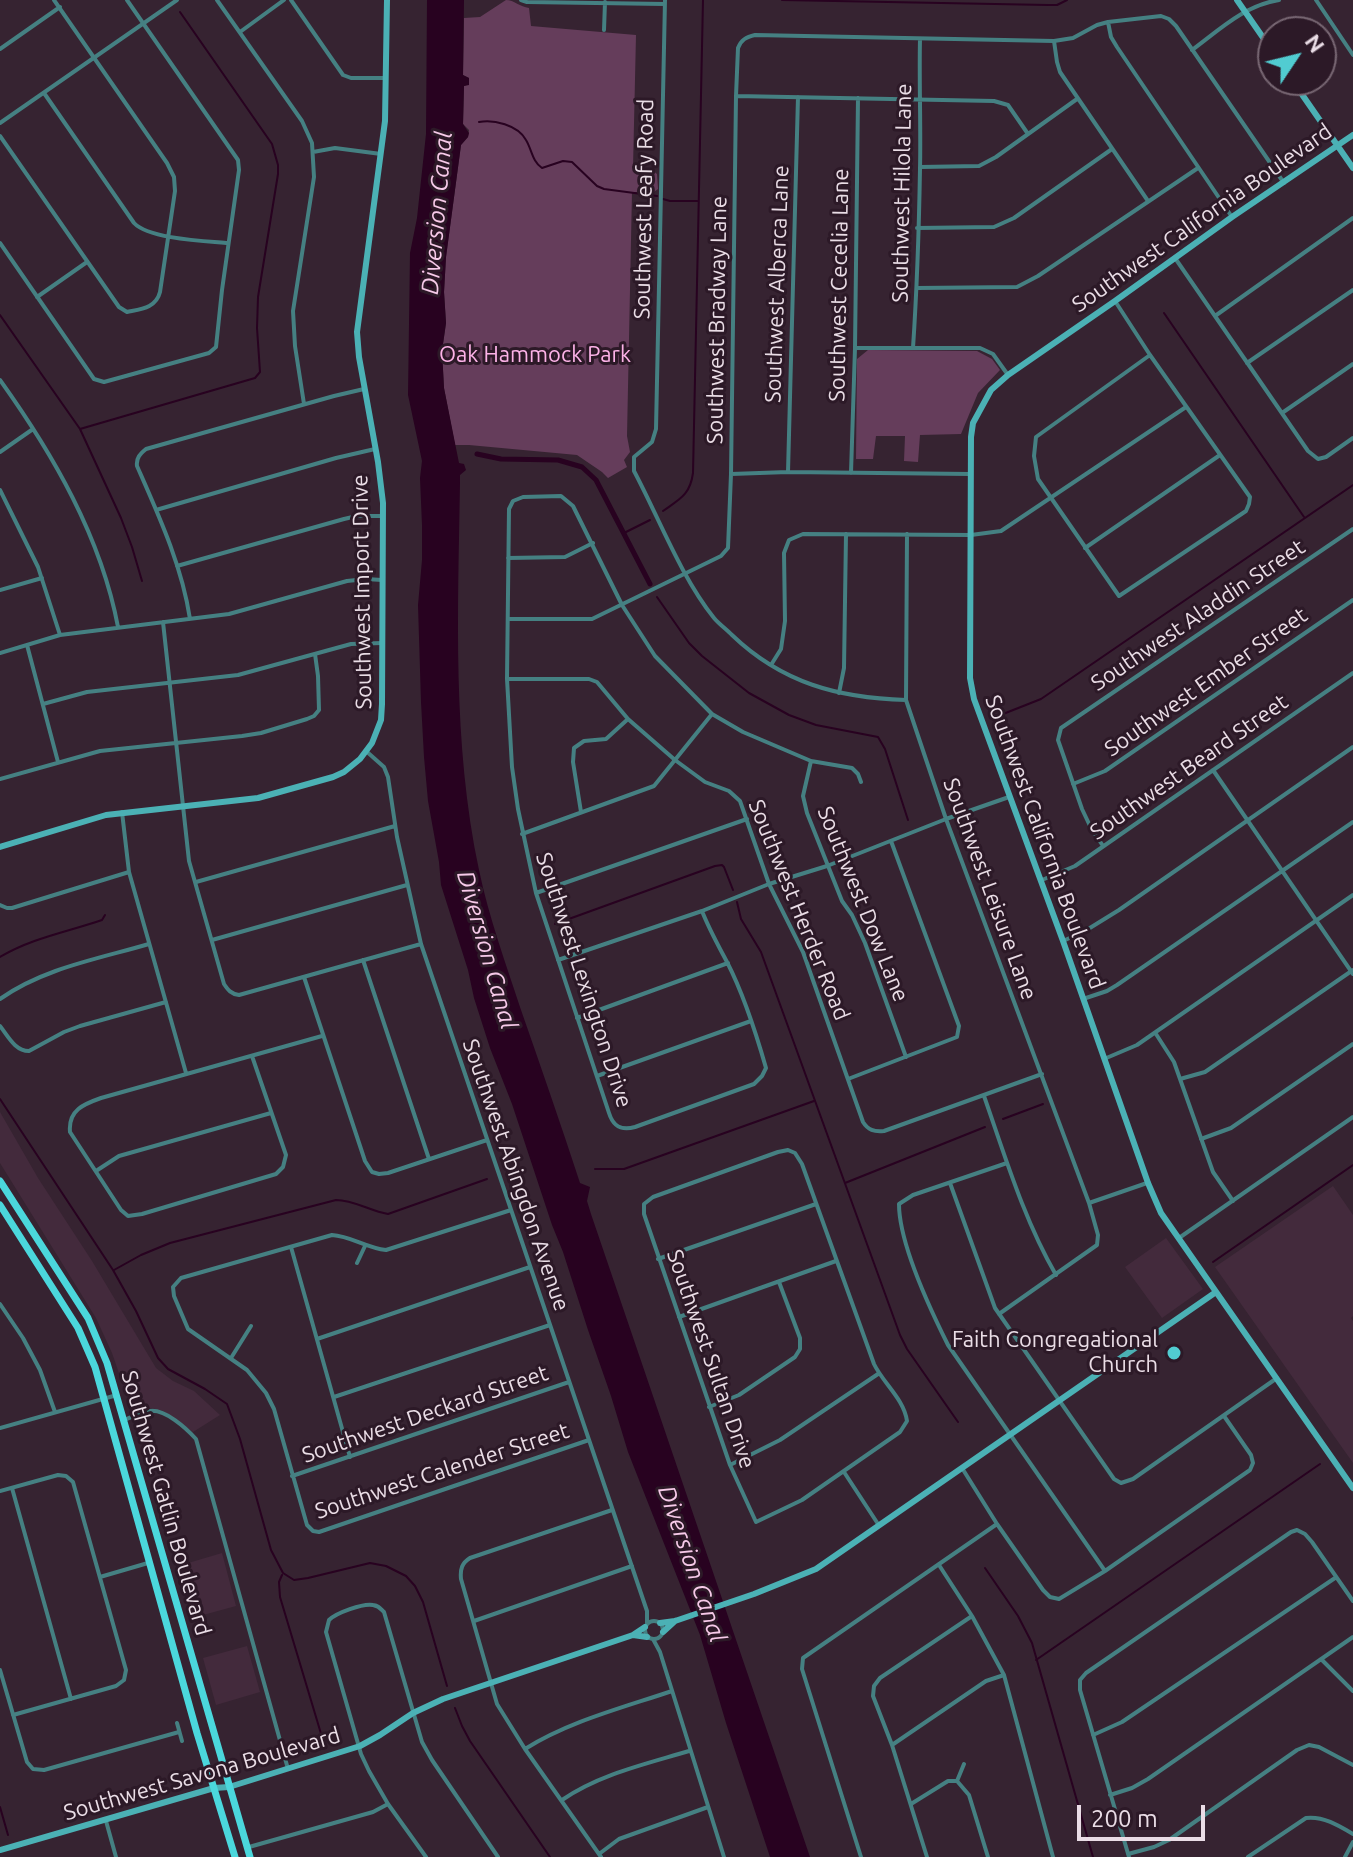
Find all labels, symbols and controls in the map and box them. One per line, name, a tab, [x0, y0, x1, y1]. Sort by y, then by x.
north arrow	[1257, 16, 1337, 96]
text: N	[1300, 29, 1330, 57]
street label: Southwest Hilola Lane	[887, 83, 917, 303]
street label: Southwest Leafy Road	[629, 99, 659, 319]
street label: Southwest California Boulevard	[1067, 118, 1337, 318]
water label: Diversion Canal	[416, 130, 458, 296]
street label: Southwest Alberca Lane	[760, 165, 794, 403]
street label: Southwest Cecelia Lane	[824, 168, 854, 402]
street label: Southwest Bradway Lane	[702, 196, 732, 444]
park label: Oak Hammock Park	[439, 342, 631, 368]
street label: Southwest Import Drive	[347, 474, 377, 710]
street label: Southwest Aladdin Street	[1086, 534, 1310, 696]
street label: Southwest Ember Street	[1099, 602, 1313, 762]
street label: Southwest Beard Street	[1085, 689, 1293, 845]
street label: Southwest California Boulevard	[979, 691, 1111, 993]
street label: Southwest Leisure Lane	[938, 774, 1042, 1004]
street label: Southwest Herder Road	[743, 796, 855, 1024]
street label: Southwest Dow Lane	[812, 802, 914, 1006]
street label: Southwest Lexington Drive	[530, 849, 638, 1111]
water label: Diversion Canal	[451, 867, 523, 1033]
street label: Southwest Abingdon Avenue	[457, 1036, 575, 1314]
street label: Southwest Sultan Drive	[661, 1246, 761, 1472]
place label: Faith Congregational Church	[952, 1327, 1158, 1378]
marker: Faith Congregational Church	[1165, 1344, 1183, 1362]
street label: Southwest Deckard Street	[298, 1359, 552, 1469]
street label: Southwest Gatlin Boulevard	[116, 1368, 216, 1638]
street label: Southwest Calender Street	[312, 1417, 572, 1525]
water label: Diversion Canal	[652, 1482, 732, 1646]
street label: Southwest Savona Boulevard	[61, 1722, 343, 1826]
scale bar	[1081, 1789, 1209, 1839]
text: 200 m	[1091, 1805, 1158, 1832]

